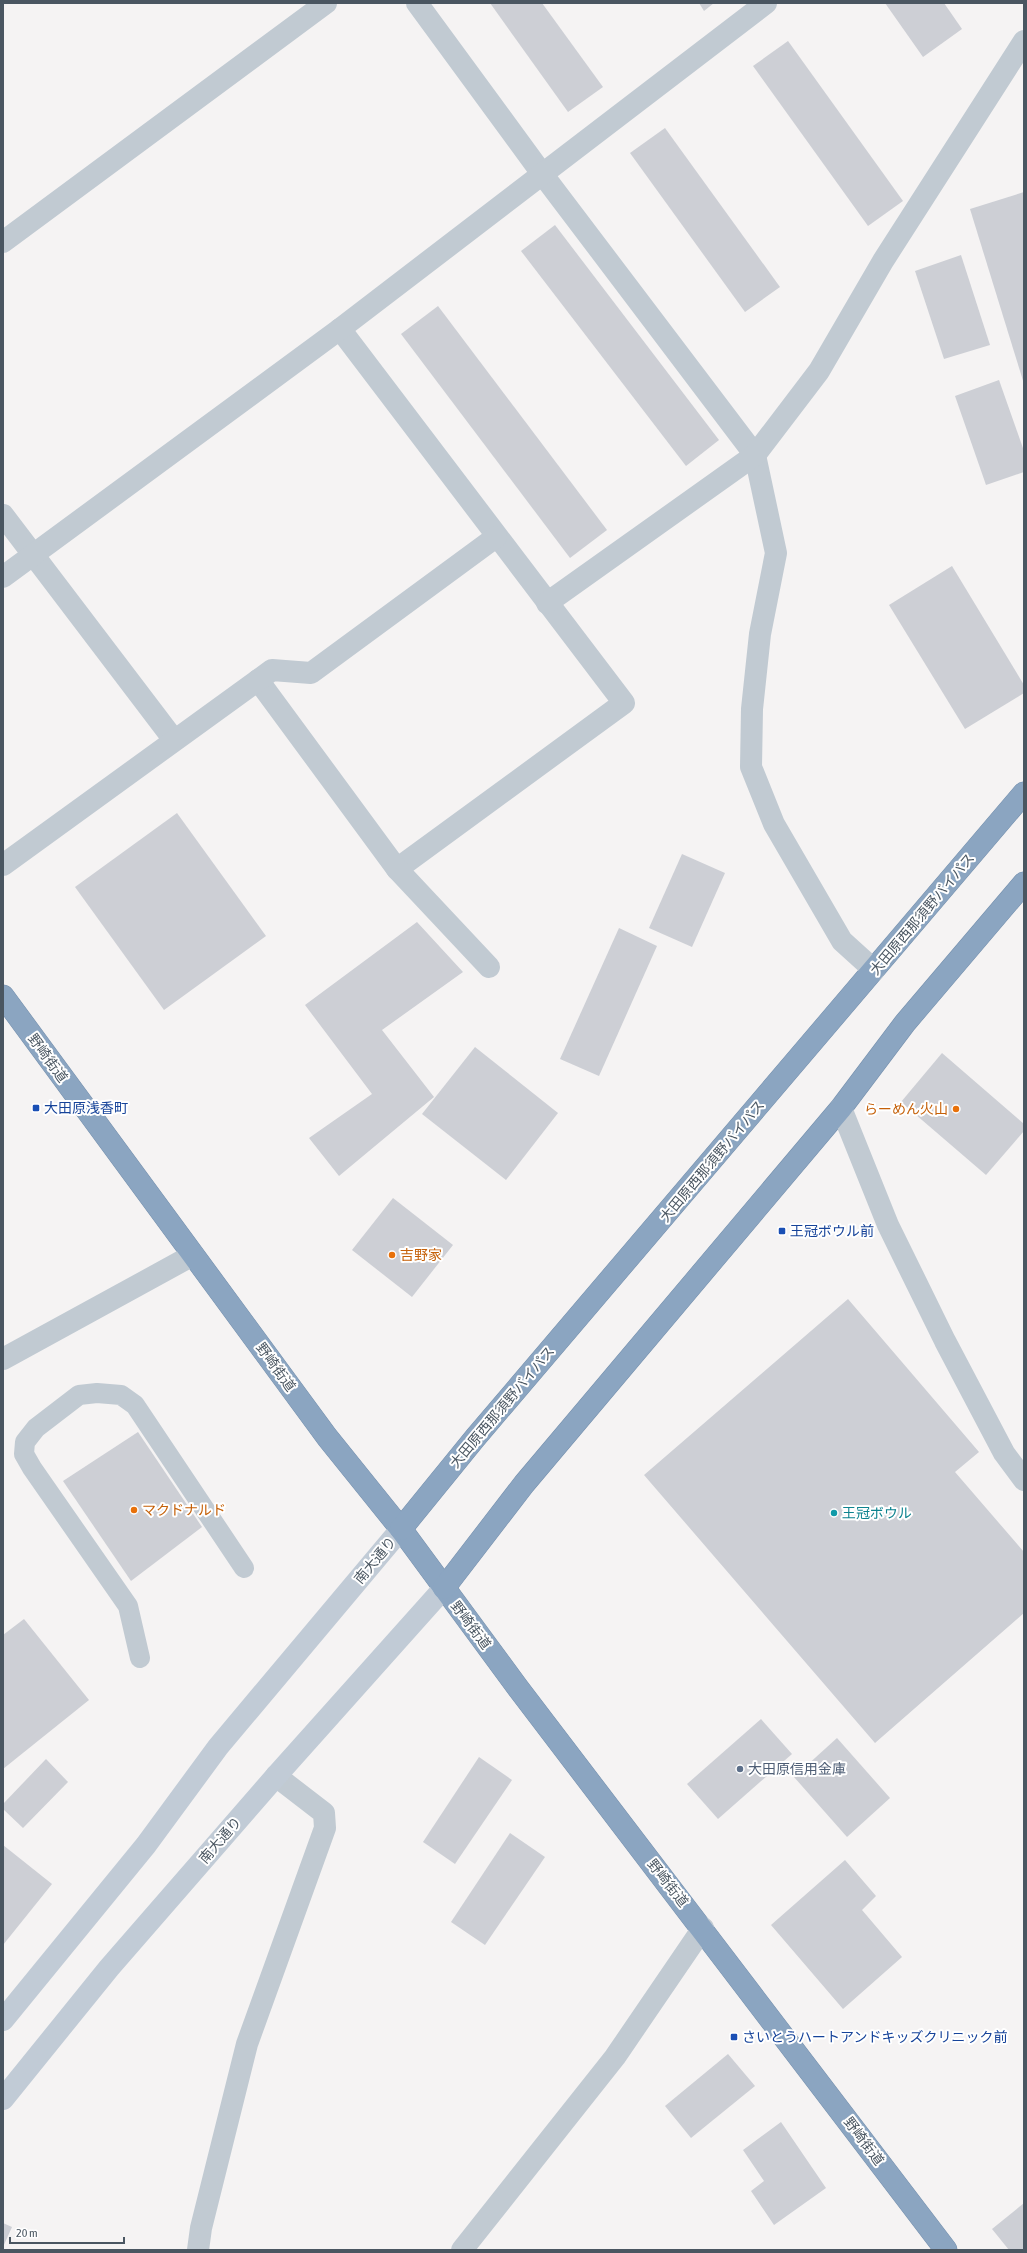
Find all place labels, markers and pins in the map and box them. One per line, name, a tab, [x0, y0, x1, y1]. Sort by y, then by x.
place label: 大田原浅香町	[44, 1100, 128, 1116]
place label: らーめん火山	[864, 1101, 948, 1117]
marker: 大田原浅香町	[31, 1103, 41, 1113]
marker: らーめん火山	[951, 1104, 961, 1114]
place label: 王冠ボウル前	[790, 1223, 874, 1239]
marker: 王冠ボウル前	[777, 1226, 787, 1236]
place label: 吉野家	[400, 1247, 442, 1263]
marker: 吉野家	[387, 1250, 397, 1260]
place label: マクドナルド	[142, 1502, 226, 1518]
marker: マクドナルド	[129, 1505, 139, 1515]
place label: 王冠ボウル	[842, 1505, 912, 1521]
marker: 王冠ボウル	[829, 1508, 839, 1518]
place label: 大田原信用金庫	[748, 1761, 846, 1777]
marker: 大田原信用金庫	[735, 1764, 745, 1774]
place label: さいとうハートアンドキッズクリニック前	[742, 2029, 1007, 2045]
marker: さいとうハートアンドキッズクリニック前	[729, 2032, 739, 2042]

